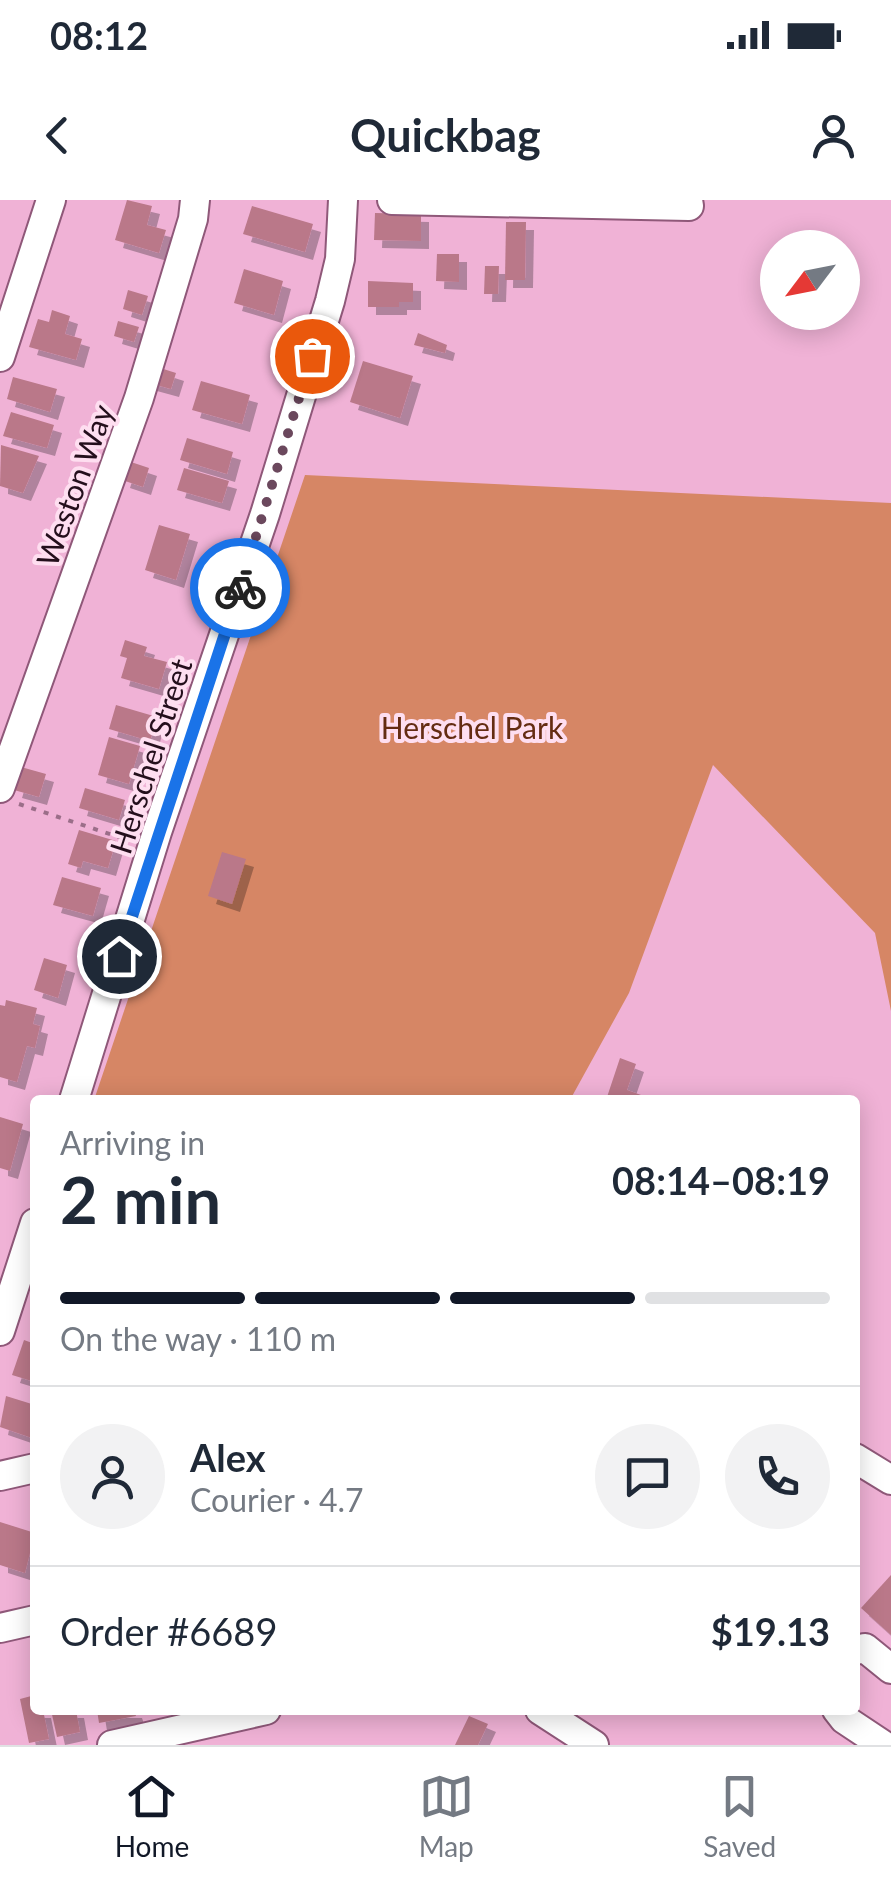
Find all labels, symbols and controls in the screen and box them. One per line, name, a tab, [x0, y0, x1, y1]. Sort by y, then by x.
text: 08:12	[50, 12, 148, 58]
icon: back	[30, 108, 85, 163]
text: Quickbag	[350, 108, 541, 162]
icon: person	[806, 108, 861, 163]
north arrow	[760, 230, 860, 330]
map controls	[760, 230, 860, 330]
pin	[270, 314, 355, 399]
icon: bag	[285, 329, 340, 384]
street label: Weston Way	[28, 399, 120, 571]
courier	[190, 538, 290, 638]
icon: bike	[213, 561, 268, 616]
street label: Herschel Street	[102, 654, 199, 858]
park label: Herschel Park	[381, 709, 564, 745]
pin	[77, 914, 162, 999]
icon: home	[92, 929, 147, 984]
text: Arriving in	[60, 1123, 205, 1162]
text: 08:14–08:19	[612, 1157, 830, 1203]
text: 2 min	[60, 1160, 221, 1238]
text: On the way · 110 m	[60, 1319, 336, 1358]
button: person	[60, 1424, 165, 1529]
button: chat	[595, 1424, 700, 1529]
button: phone	[725, 1424, 830, 1529]
text: Alex	[190, 1434, 266, 1480]
text: Courier · 4.7	[190, 1480, 364, 1519]
text: Order #6689	[60, 1608, 277, 1654]
text: $19.13	[711, 1608, 830, 1654]
tab: Home	[115, 1769, 189, 1863]
tab: Map	[419, 1769, 474, 1863]
tab: Saved	[703, 1769, 776, 1863]

